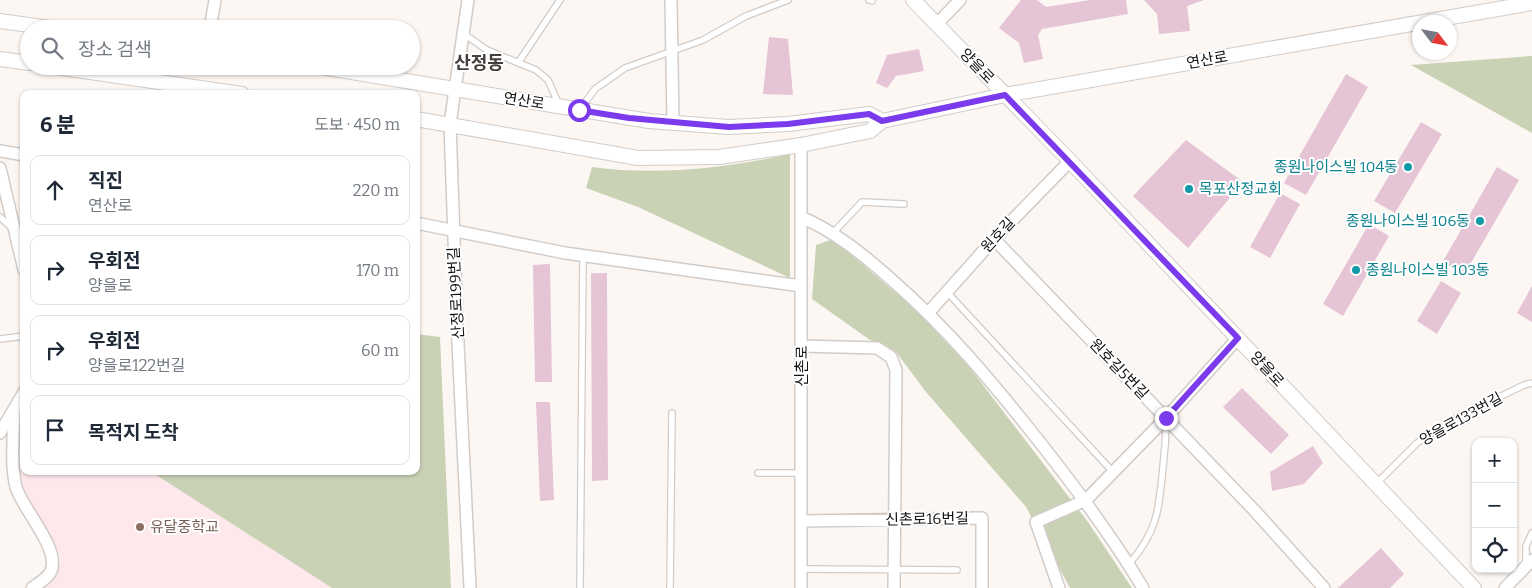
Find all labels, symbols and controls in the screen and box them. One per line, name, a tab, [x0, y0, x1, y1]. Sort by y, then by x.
north arrow	[1412, 15, 1457, 60]
search box	[20, 20, 420, 75]
icon: search	[38, 34, 66, 62]
text: 장소 검색	[78, 38, 152, 61]
street label: 양을로	[956, 45, 998, 87]
street label: 연산로	[1185, 48, 1229, 72]
district label: 산정동	[454, 52, 504, 74]
street label: 연산로	[502, 89, 546, 113]
route start	[568, 99, 591, 122]
text: 6 분	[40, 112, 76, 138]
text: 도보 · 450 m	[314, 115, 400, 134]
place label: 종원나이스빌 104동	[1274, 158, 1398, 176]
marker: 종원나이스빌 104동	[1402, 161, 1414, 173]
text: 직진	[88, 169, 123, 192]
icon: ahead	[41, 176, 69, 204]
place label: 목포산정교회	[1199, 180, 1282, 198]
text: 220 m	[353, 181, 399, 200]
marker: 목포산정교회	[1183, 183, 1195, 195]
text: 연산로	[88, 196, 132, 215]
place label: 종원나이스빌 106동	[1346, 212, 1470, 230]
street label: 원호길	[977, 214, 1019, 256]
marker: 종원나이스빌 106동	[1474, 215, 1486, 227]
street label: 산정로199번길	[445, 246, 467, 340]
text: 우회전	[88, 249, 140, 272]
icon: right	[41, 256, 69, 284]
text: 170 m	[356, 261, 399, 280]
place label: 종원나이스빌 103동	[1366, 261, 1490, 279]
marker: 종원나이스빌 103동	[1350, 264, 1362, 276]
text: 양을로	[88, 276, 132, 295]
text: 우회전	[88, 329, 140, 352]
street label: 원호길5번길	[1086, 335, 1152, 403]
icon: right	[41, 336, 69, 364]
text: 60 m	[361, 341, 399, 360]
street label: 신촌로	[793, 345, 811, 387]
street label: 양을로	[1246, 348, 1288, 390]
text: 양을로122번길	[88, 356, 186, 375]
street label: 양을로133번길	[1416, 389, 1506, 449]
route end	[1155, 407, 1178, 430]
icon: arrive	[41, 416, 69, 444]
text: 목적지 도착	[88, 421, 179, 444]
map controls	[1472, 438, 1517, 573]
button: +	[1472, 438, 1517, 483]
button: −	[1472, 483, 1517, 528]
street label: 신촌로16번길	[885, 509, 969, 529]
place label: 유달중학교	[150, 518, 219, 536]
marker: 유달중학교	[134, 521, 146, 533]
button: locate	[1472, 528, 1517, 573]

